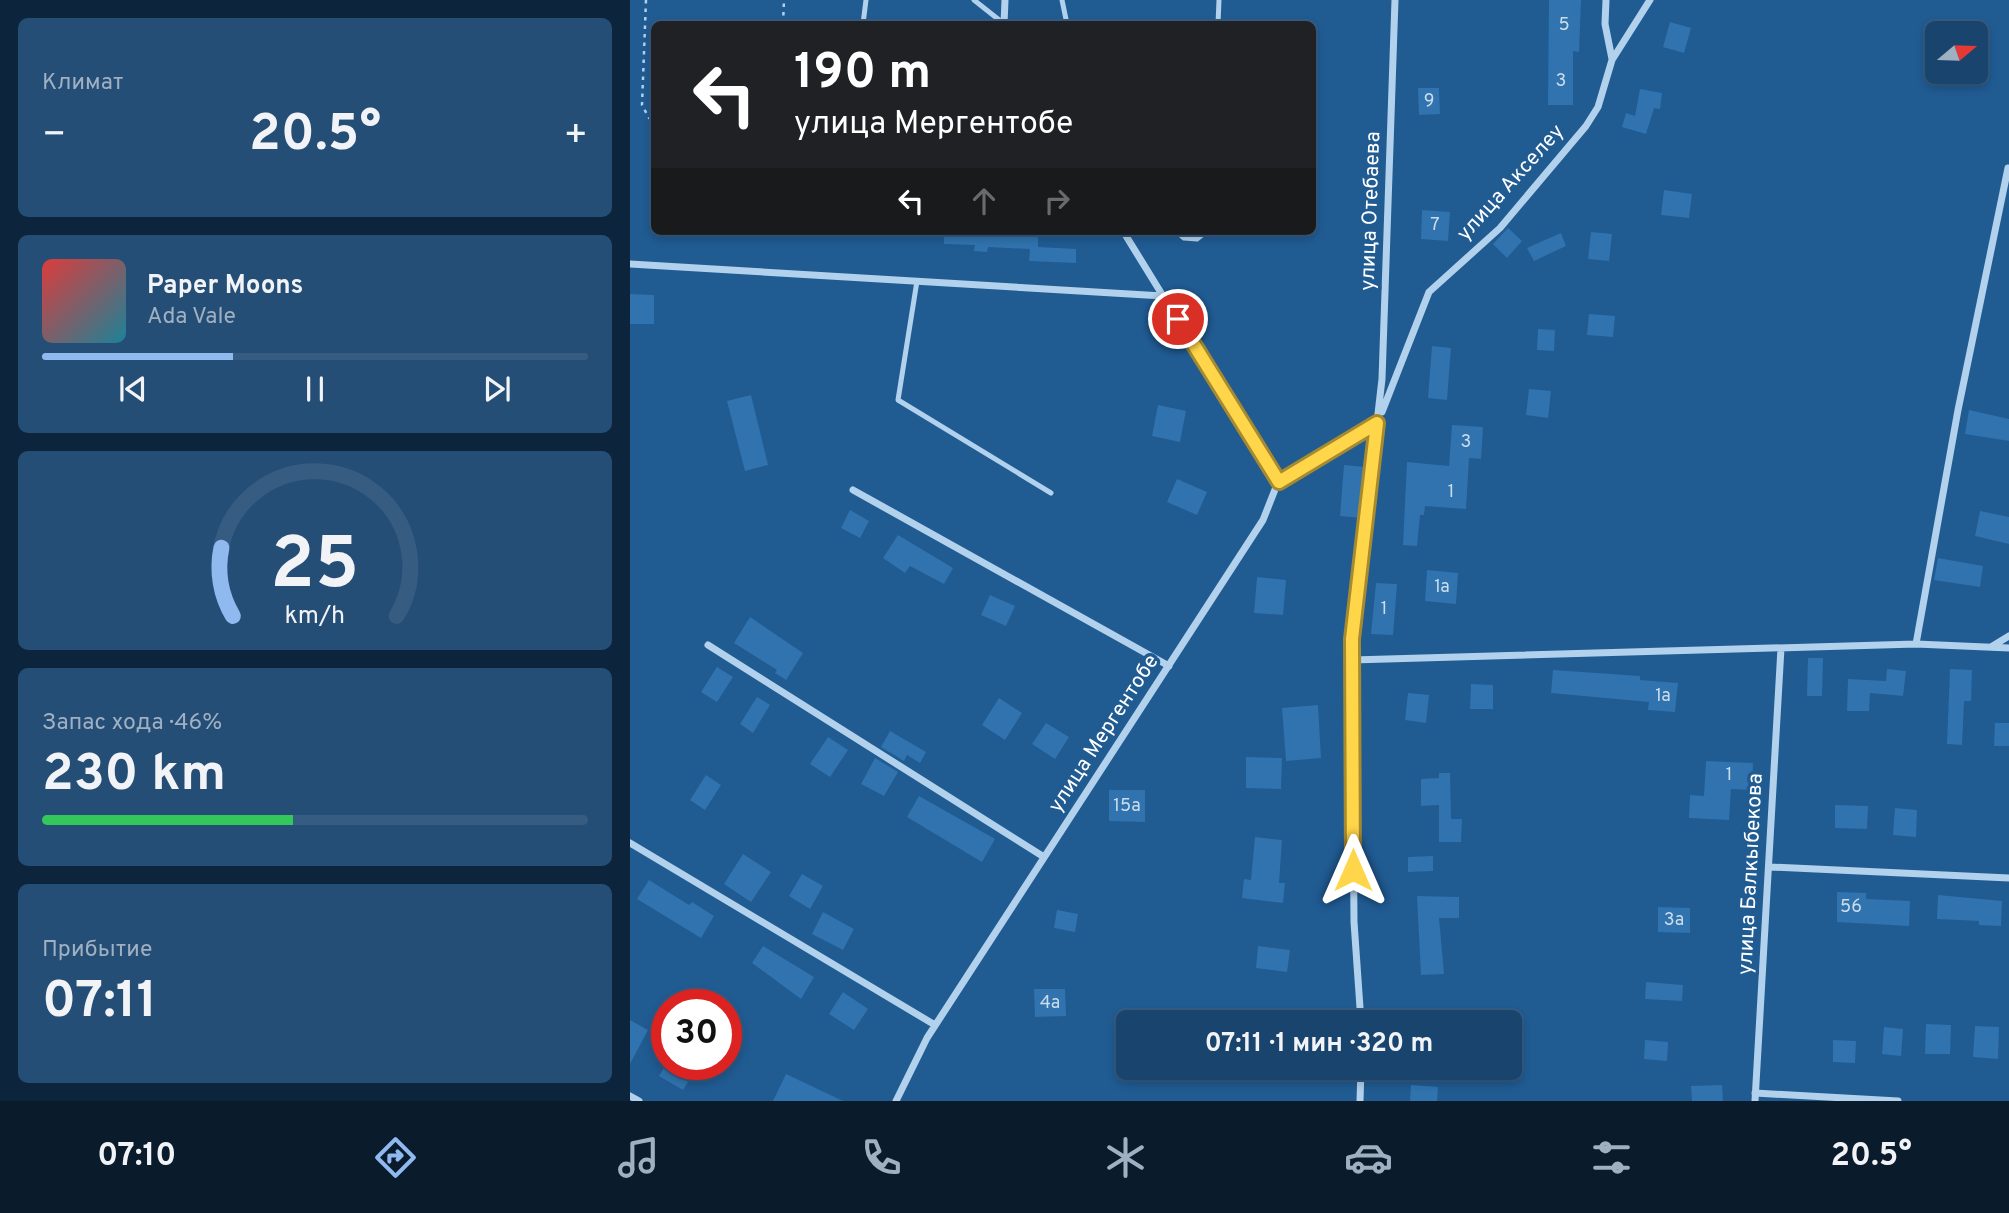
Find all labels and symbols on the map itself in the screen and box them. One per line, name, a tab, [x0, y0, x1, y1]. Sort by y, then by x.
house number: 5	[1558, 14, 1570, 37]
north arrow	[1925, 21, 1988, 84]
house number: 3	[1556, 70, 1566, 93]
house number: 9	[1424, 90, 1434, 113]
street label: улица Акселеу	[1451, 119, 1571, 247]
street label: улица Отебаева	[1355, 131, 1387, 291]
house number: 7	[1430, 214, 1440, 237]
pin	[1148, 289, 1208, 349]
house number: 3	[1461, 431, 1471, 454]
house number: 1	[1448, 481, 1454, 504]
house number: 1а	[1434, 576, 1450, 599]
house number: 1	[1381, 598, 1387, 621]
street label: улица Мергентобе	[1043, 650, 1165, 818]
house number: 1а	[1655, 685, 1671, 708]
house number: 1	[1726, 764, 1732, 787]
street label: улица Балкыбекова	[1732, 772, 1770, 976]
house number: 15а	[1113, 795, 1141, 818]
position arrow	[1316, 833, 1390, 907]
house number: 56	[1840, 896, 1862, 919]
house number: 3а	[1664, 909, 1684, 932]
speed limit sign: 30	[651, 989, 742, 1080]
house number: 4а	[1040, 992, 1060, 1015]

